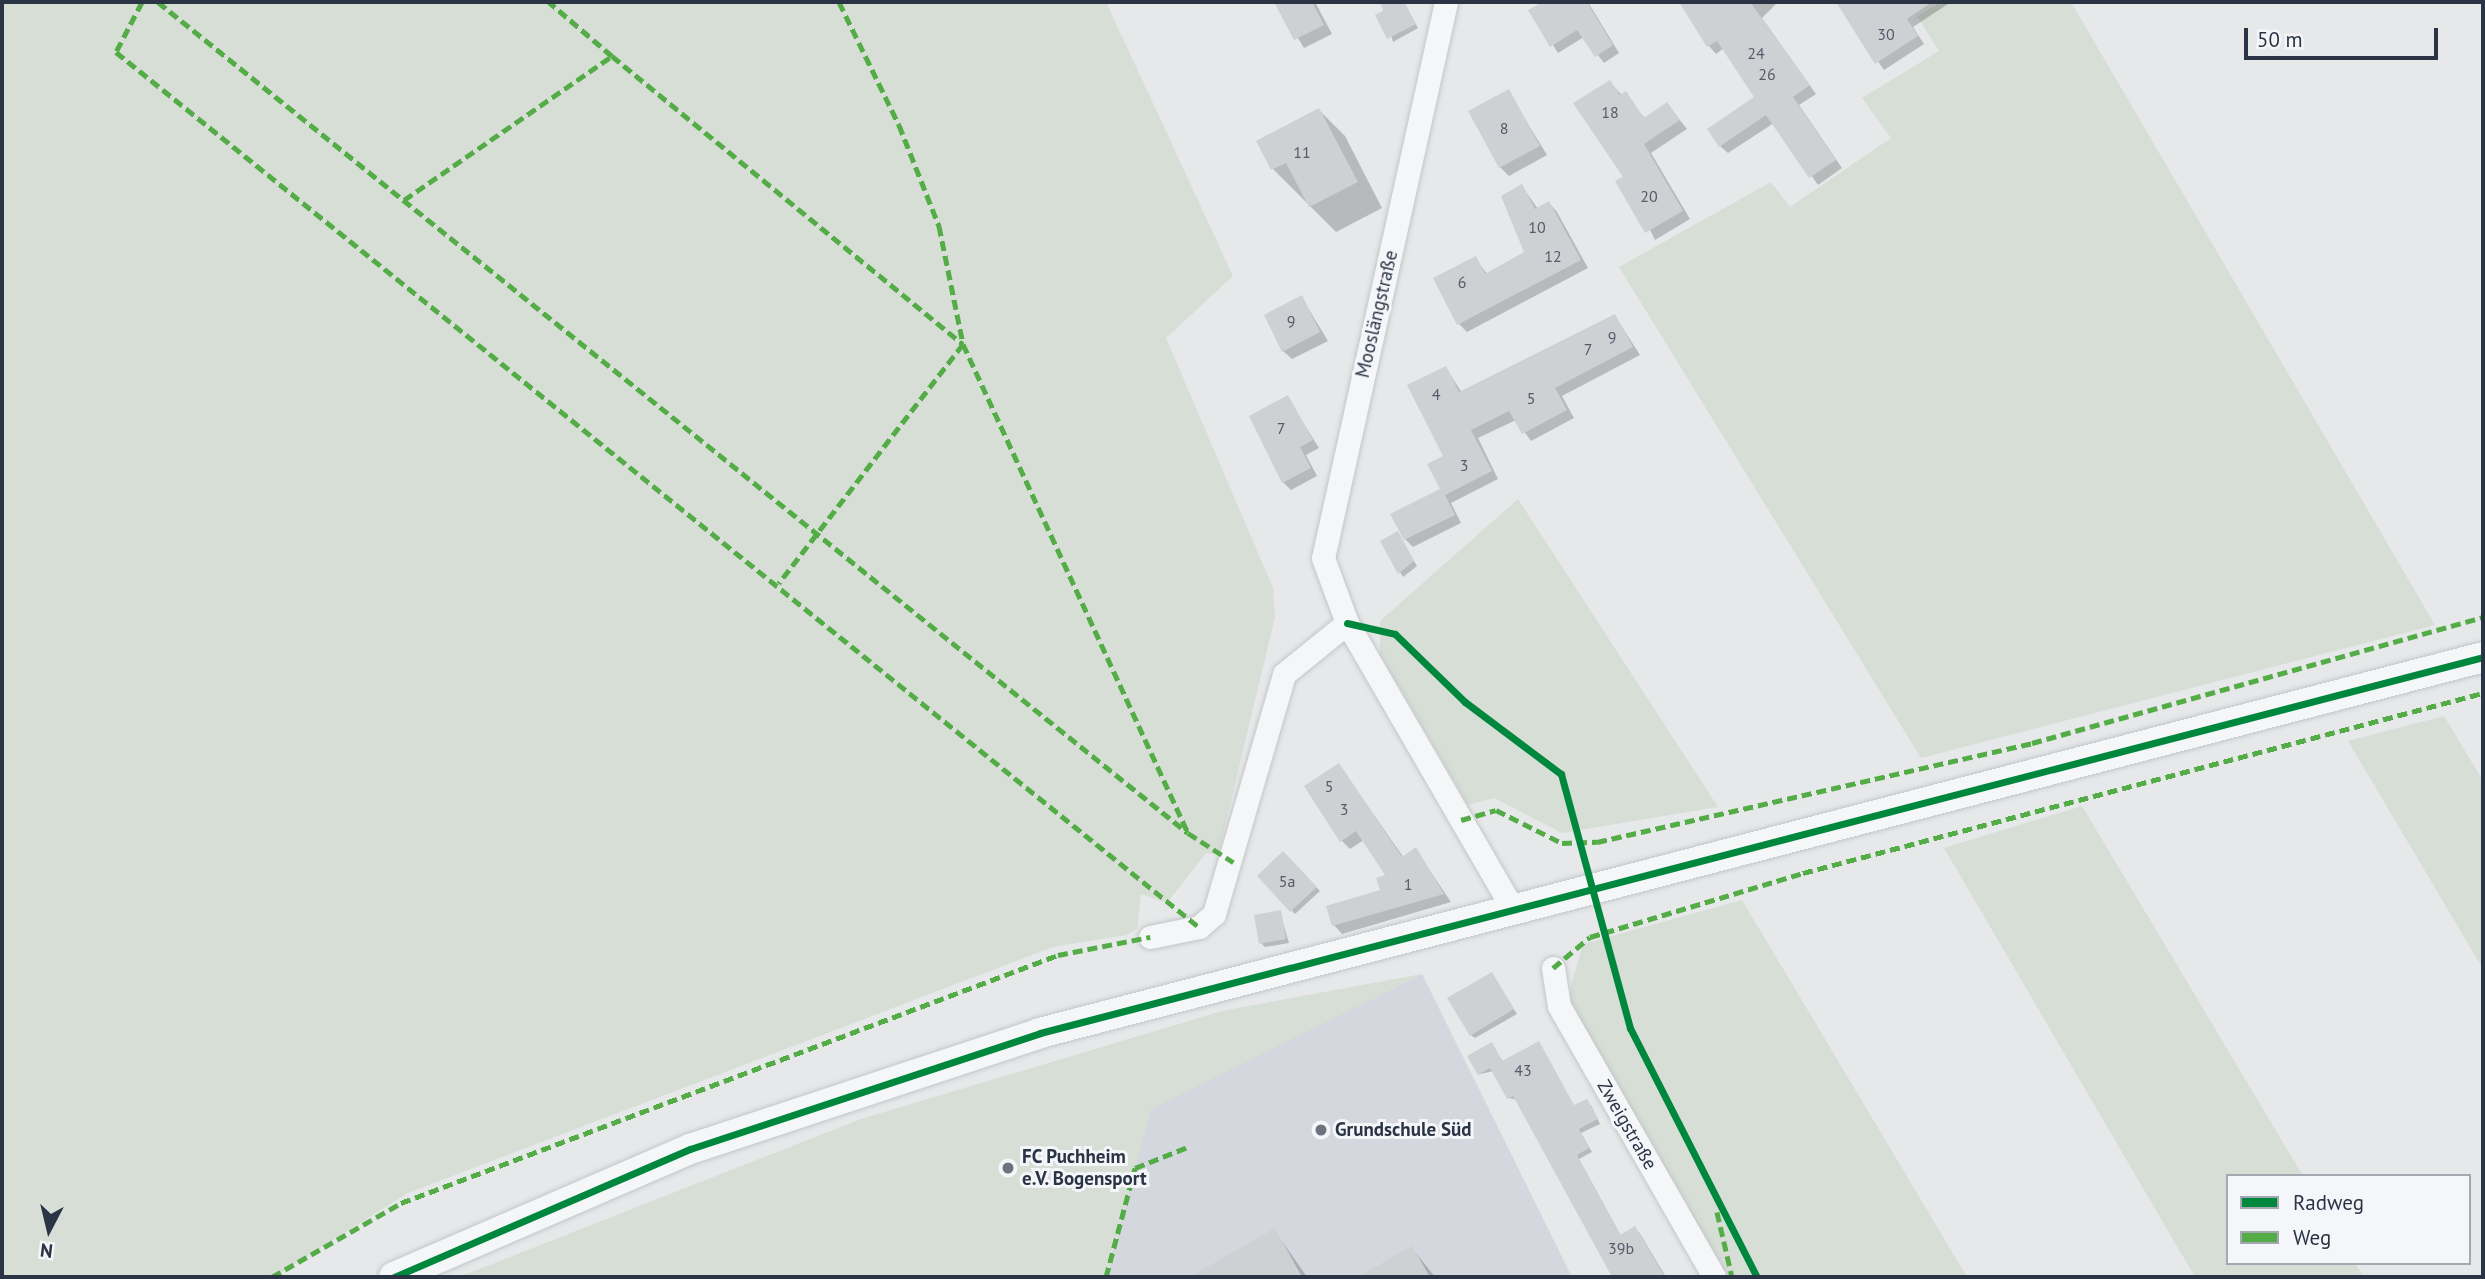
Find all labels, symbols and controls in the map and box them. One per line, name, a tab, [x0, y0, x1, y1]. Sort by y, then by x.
scale bar	[2247, 14, 2441, 58]
house number: 30	[1877, 24, 1895, 44]
text: 50 m	[2257, 26, 2303, 53]
house number: 24	[1747, 43, 1765, 63]
house number: 26	[1758, 64, 1776, 84]
house number: 18	[1601, 102, 1619, 122]
house number: 8	[1500, 118, 1508, 138]
house number: 11	[1293, 142, 1311, 162]
house number: 20	[1640, 186, 1658, 206]
house number: 10	[1528, 217, 1546, 237]
house number: 12	[1544, 246, 1562, 266]
street label: Mooslängstraße	[1351, 248, 1403, 380]
house number: 6	[1458, 272, 1466, 292]
house number: 9	[1287, 311, 1295, 331]
house number: 9	[1608, 327, 1616, 347]
house number: 7	[1584, 339, 1592, 359]
house number: 4	[1432, 384, 1440, 404]
house number: 5	[1527, 388, 1535, 408]
house number: 7	[1277, 418, 1285, 438]
house number: 3	[1460, 455, 1468, 475]
house number: 5	[1325, 776, 1333, 796]
house number: 3	[1340, 799, 1348, 819]
house number: 5a	[1279, 871, 1295, 891]
house number: 1	[1404, 874, 1412, 894]
house number: 43	[1514, 1060, 1532, 1080]
street label: Zweigstraße	[1592, 1076, 1662, 1174]
place label: Grundschule Süd	[1335, 1119, 1471, 1141]
marker: Grundschule Süd	[1313, 1122, 1329, 1138]
place label: FC Puchheim e.V. Bogensport	[1022, 1146, 1148, 1190]
marker: FC Puchheim e.V. Bogensport	[1000, 1160, 1016, 1176]
legend	[2226, 1174, 2471, 1265]
text: Radweg	[2293, 1189, 2364, 1216]
north arrow	[14, 1195, 84, 1265]
text: Weg	[2293, 1224, 2331, 1251]
text: N	[39, 1238, 54, 1264]
house number: 39b	[1608, 1238, 1634, 1258]

